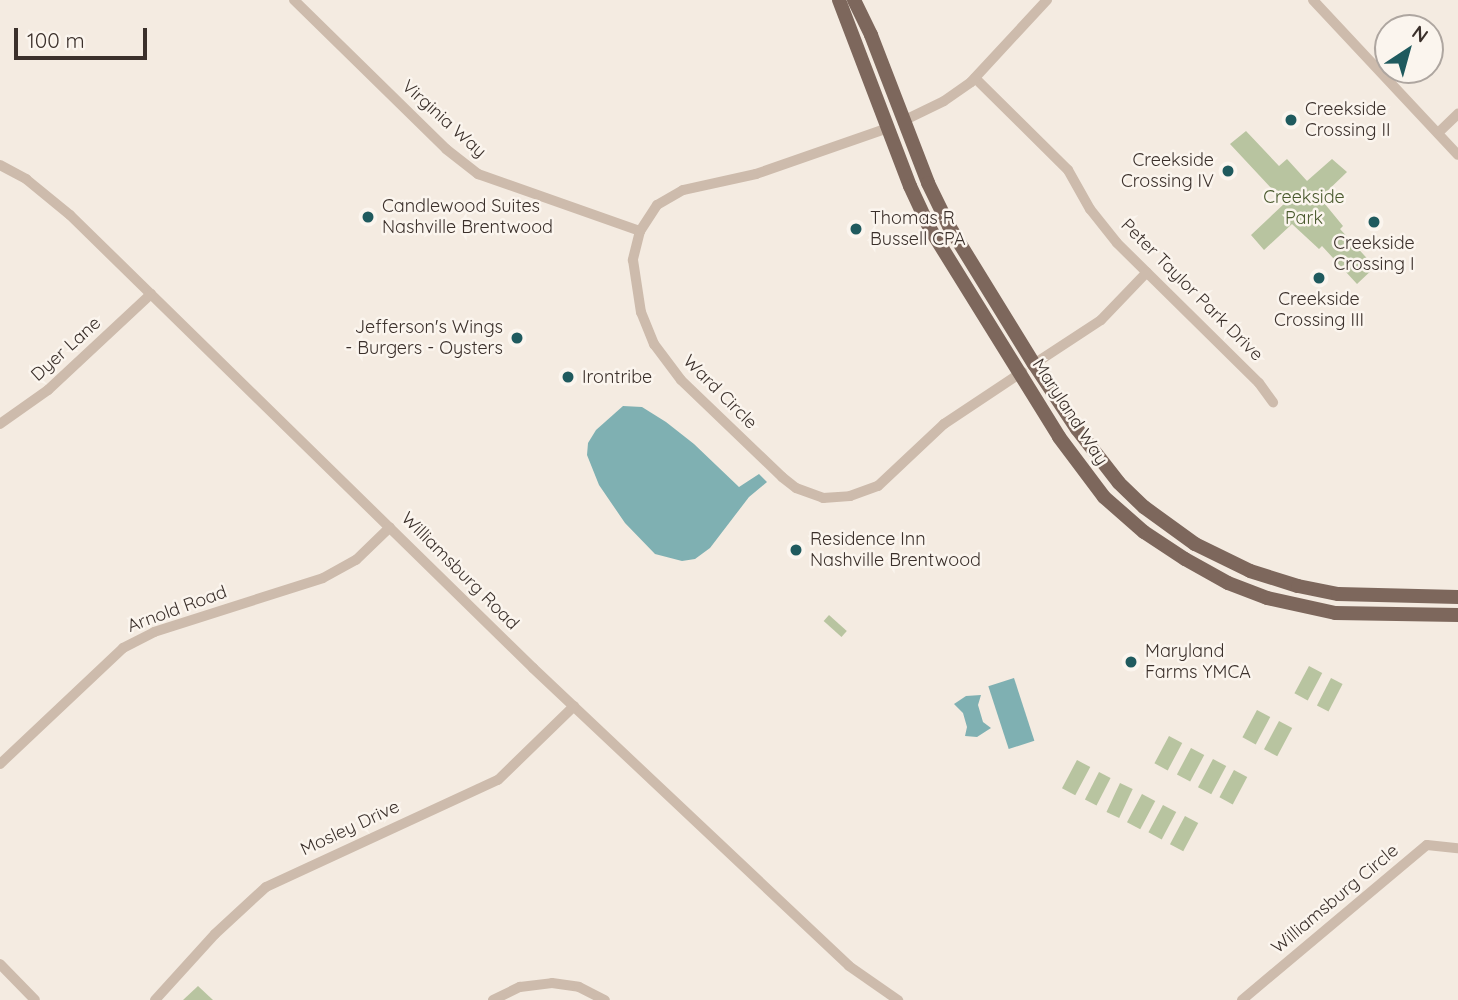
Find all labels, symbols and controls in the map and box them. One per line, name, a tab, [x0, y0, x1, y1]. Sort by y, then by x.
scale bar	[18, 14, 150, 58]
north arrow	[1374, 14, 1444, 84]
text: N	[1407, 20, 1433, 47]
text: 100 m	[27, 27, 85, 53]
street label: Virginia Way	[397, 76, 491, 162]
place label: Creekside Crossing II	[1305, 99, 1390, 142]
marker: Creekside Crossing II	[1283, 112, 1299, 128]
place label: Creekside Crossing IV	[1121, 150, 1214, 192]
marker: Creekside Crossing IV	[1220, 163, 1236, 179]
park label: Creekside Park	[1263, 187, 1345, 230]
place label: Candlewood Suites Nashville Brentwood	[382, 196, 553, 238]
place label: Thomas R Bussell CPA	[870, 208, 966, 250]
marker: Candlewood Suites Nashville Brentwood	[360, 209, 376, 225]
street label: Peter Taylor Park Drive	[1116, 214, 1268, 366]
marker: Creekside Crossing I	[1366, 214, 1382, 230]
marker: Thomas R Bussell CPA	[848, 221, 864, 237]
place label: Creekside Crossing I	[1333, 233, 1415, 276]
marker: Creekside Crossing III	[1311, 270, 1327, 286]
place label: Creekside Crossing III	[1274, 289, 1364, 332]
street label: Dyer Lane	[27, 312, 105, 386]
place label: Jefferson's Wings - Burgers - Oysters	[345, 317, 503, 360]
marker: Jefferson's Wings - Burgers - Oysters	[509, 330, 525, 346]
street label: Ward Circle	[678, 350, 762, 434]
street label: Maryland Way	[1028, 355, 1112, 469]
place label: Irontribe	[582, 366, 652, 388]
marker: Irontribe	[560, 369, 576, 385]
street label: Williamsburg Road	[397, 508, 523, 634]
place label: Residence Inn Nashville Brentwood	[810, 529, 981, 572]
marker: Residence Inn Nashville Brentwood	[788, 542, 804, 558]
street label: Arnold Road	[124, 581, 230, 637]
place label: Maryland Farms YMCA	[1145, 641, 1251, 684]
marker: Maryland Farms YMCA	[1123, 654, 1139, 670]
street label: Mosley Drive	[297, 796, 403, 860]
street label: Williamsburg Circle	[1267, 840, 1403, 958]

